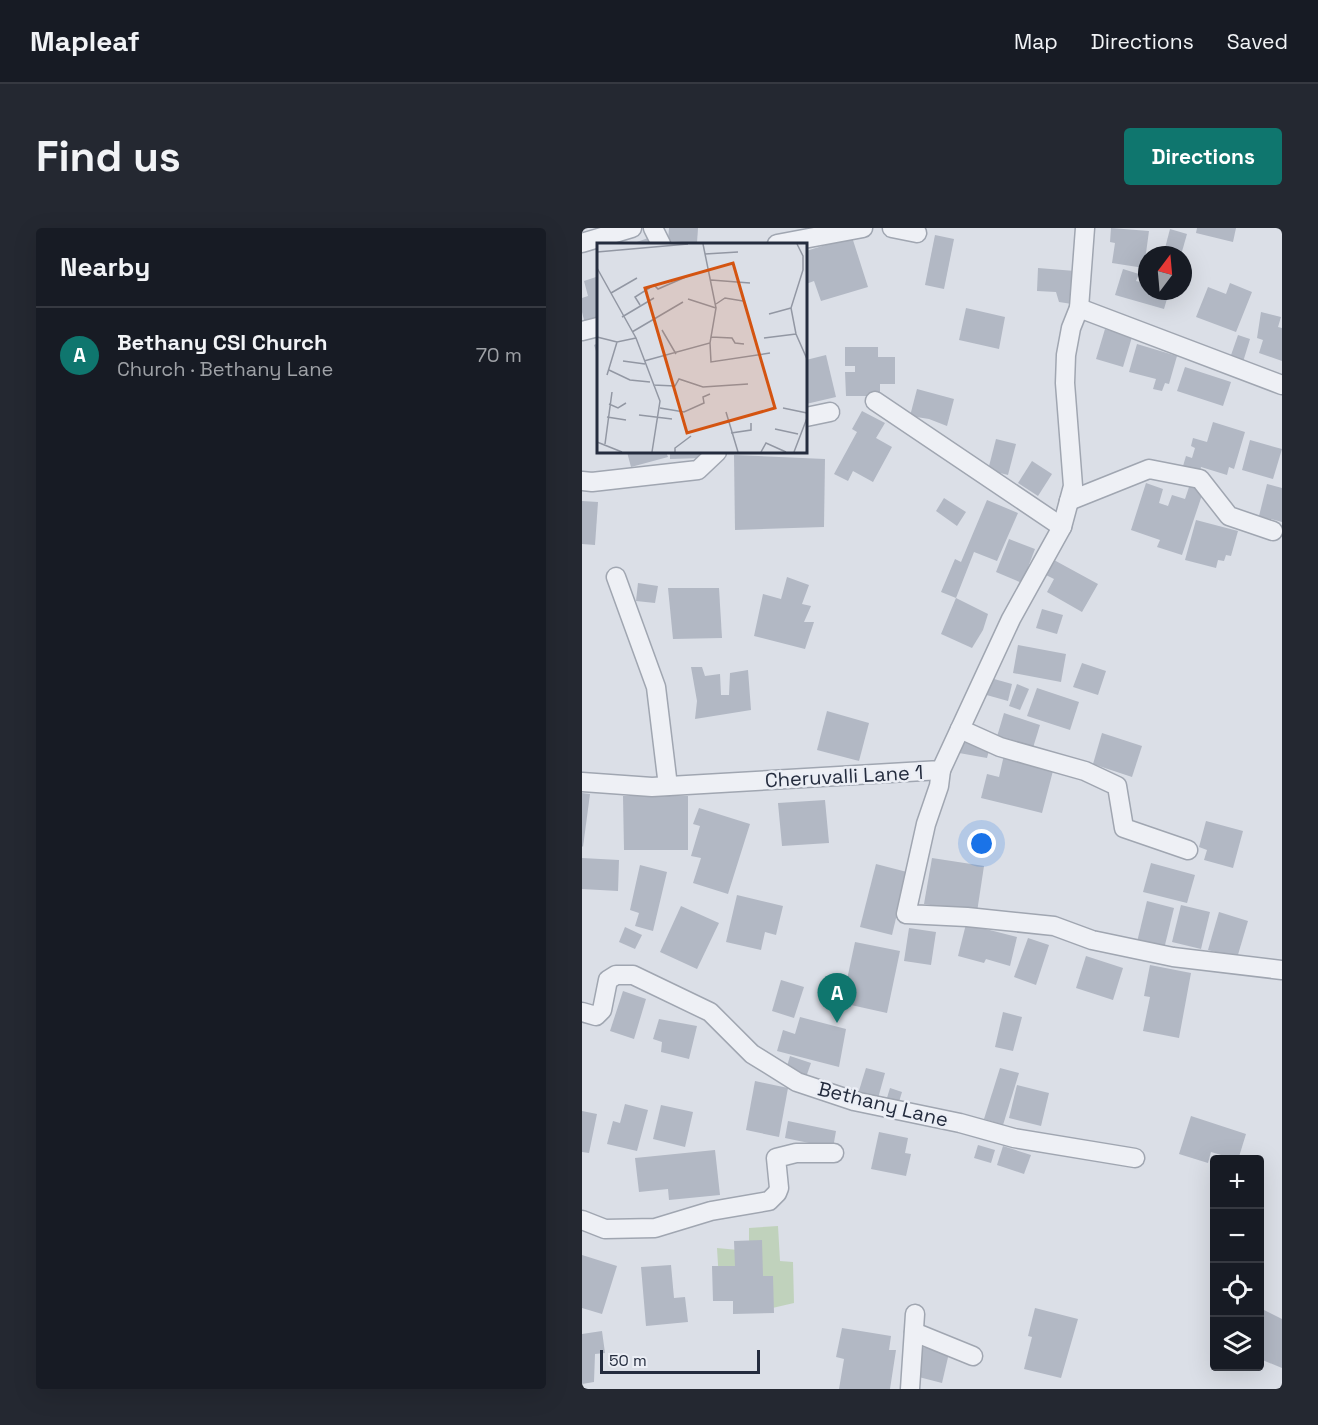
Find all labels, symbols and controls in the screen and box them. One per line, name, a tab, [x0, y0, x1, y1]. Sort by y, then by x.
text: Mapleaf	[30, 23, 140, 59]
text: Map	[1014, 28, 1058, 55]
text: Directions	[1091, 28, 1194, 55]
text: Saved	[1227, 28, 1288, 55]
button: Directions	[1124, 128, 1282, 185]
text: Find us	[36, 130, 181, 183]
inset map	[597, 243, 807, 453]
north arrow	[1138, 246, 1192, 300]
text: Nearby	[60, 250, 150, 284]
text: Bethany CSI Church	[117, 328, 328, 356]
text: A	[73, 342, 86, 368]
text: 70 m	[476, 342, 522, 368]
text: Church · Bethany Lane	[117, 356, 333, 382]
street label: Cheruvalli Lane 1	[764, 759, 924, 793]
your location	[967, 829, 996, 858]
pin: A	[818, 974, 856, 1023]
street label: Bethany Lane	[815, 1075, 951, 1133]
map controls	[1210, 1155, 1264, 1371]
button: +	[1210, 1155, 1264, 1209]
button: −	[1210, 1209, 1264, 1263]
button: locate	[1210, 1263, 1264, 1317]
button: layers	[1210, 1317, 1264, 1371]
scale bar	[600, 1347, 760, 1374]
text: 50 m	[609, 1350, 647, 1371]

